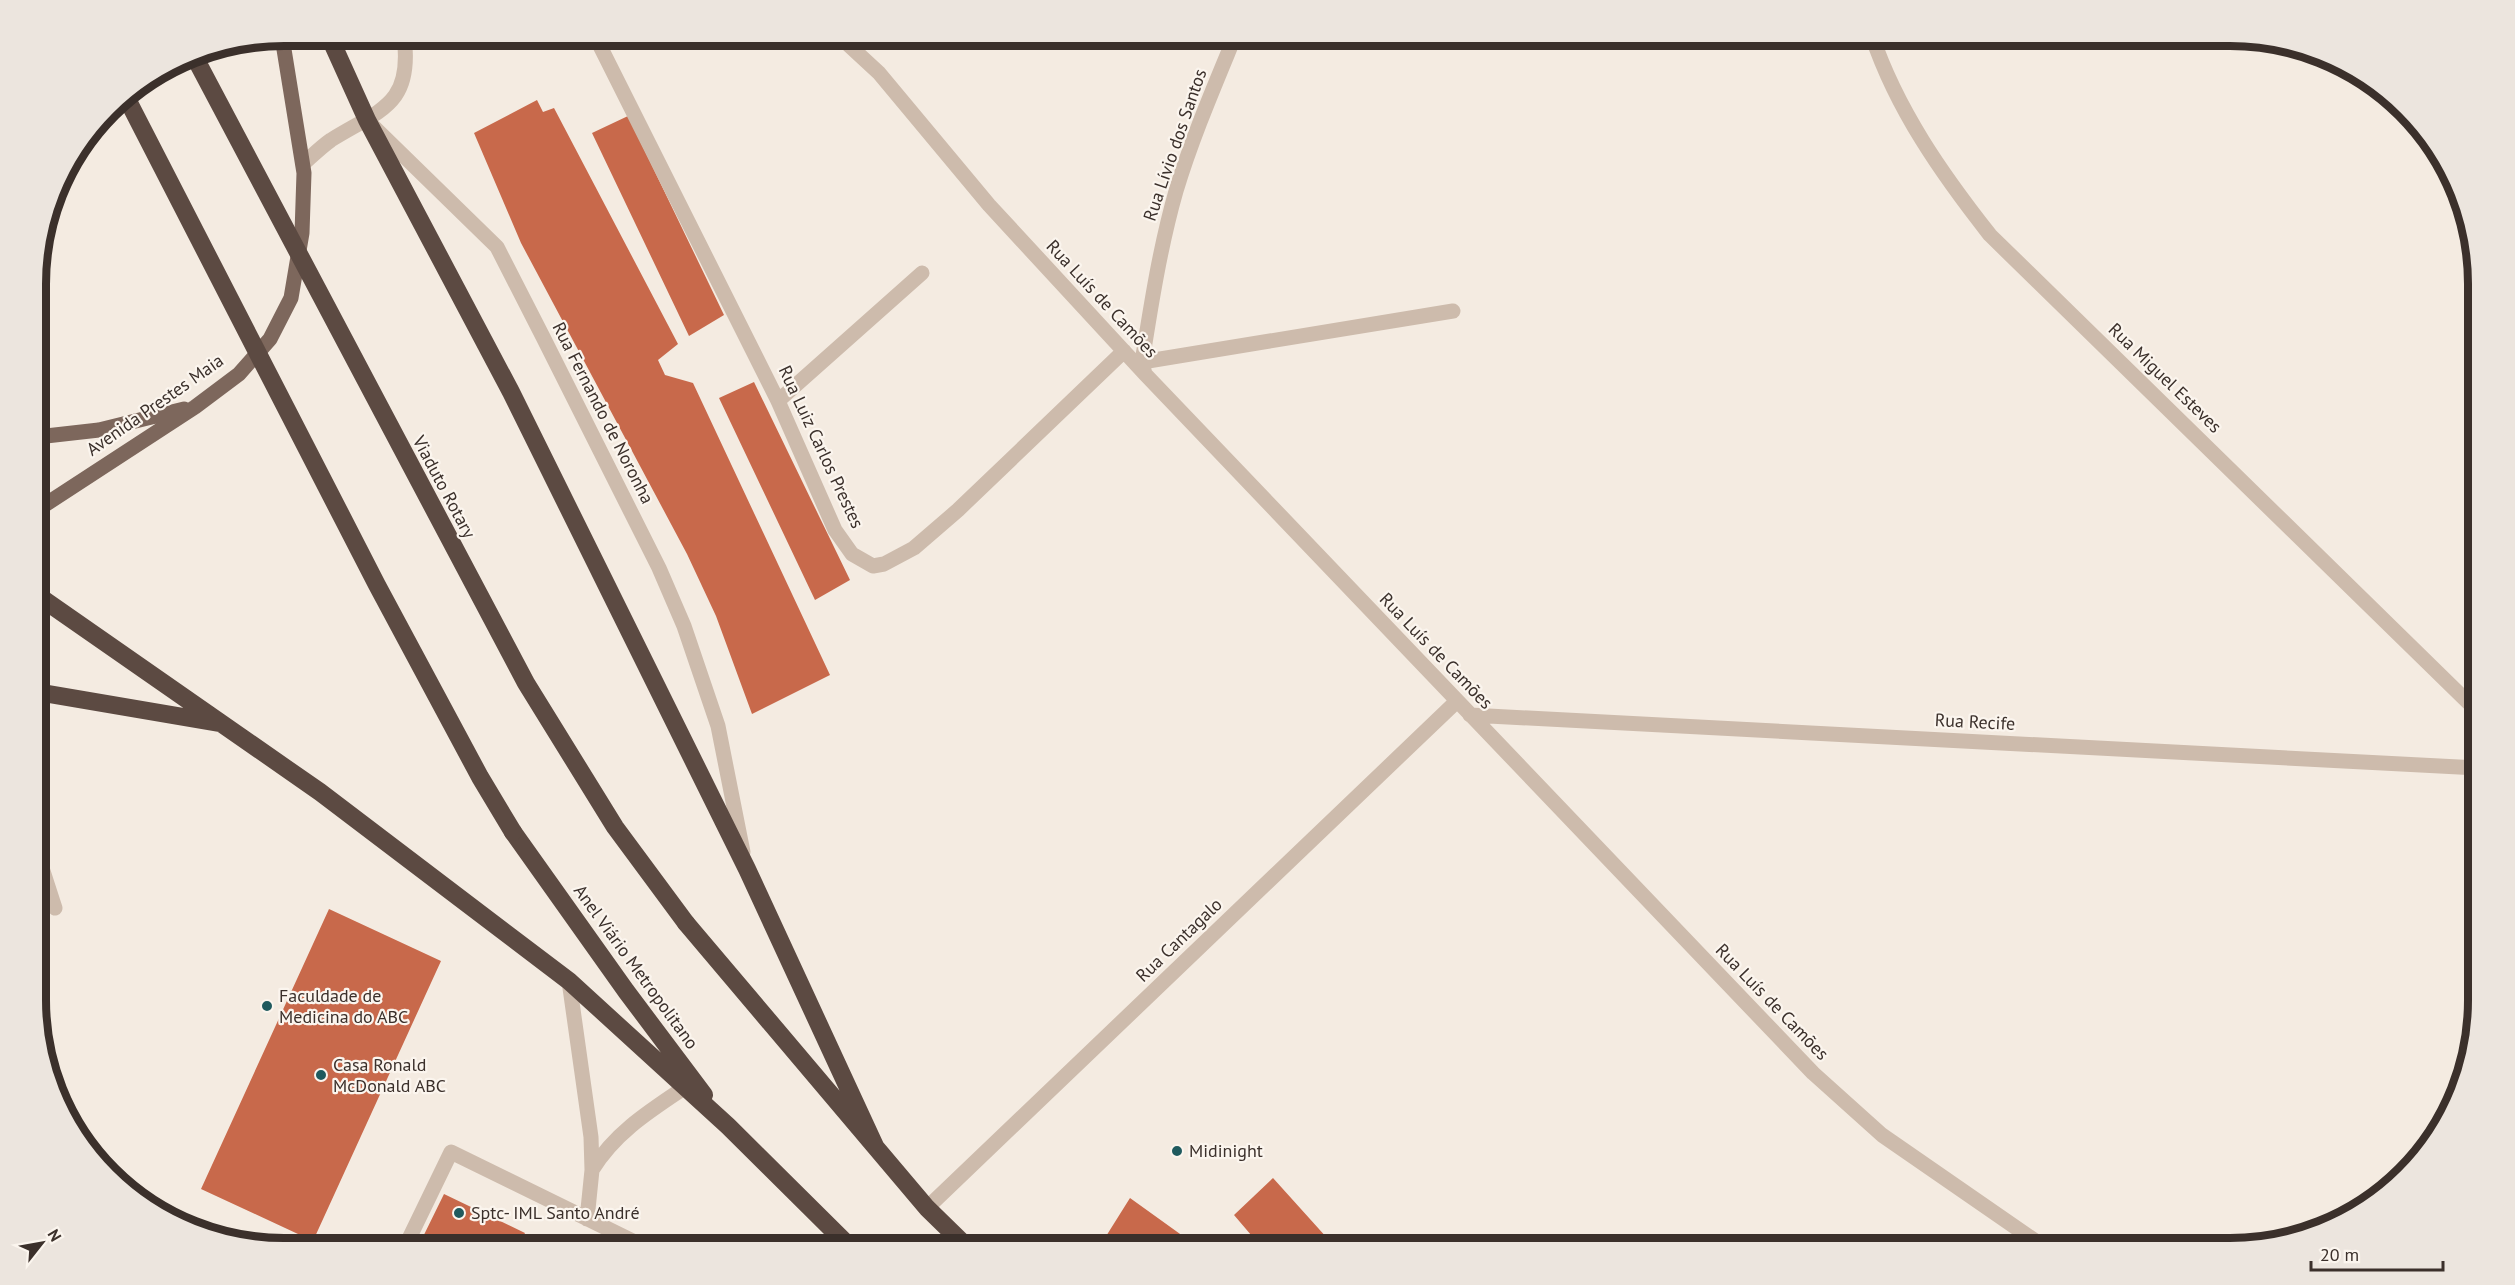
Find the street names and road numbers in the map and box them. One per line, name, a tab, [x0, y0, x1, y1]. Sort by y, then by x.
street label: Rua Lívio dos Santos	[1138, 66, 1211, 224]
street label: Rua Luís de Camões	[1042, 235, 1163, 363]
street label: Rua Fernando de Noronha	[548, 318, 659, 508]
street label: Rua Miguel Esteves	[2104, 318, 2227, 438]
street label: Avenida Prestes Maia	[82, 349, 228, 461]
street label: Rua Luiz Carlos Prestes	[774, 362, 869, 532]
street label: Viaduto Rotary	[407, 431, 481, 542]
street label: Rua Luís de Camões	[1375, 588, 1498, 714]
street label: Rua Recife	[1934, 708, 2016, 735]
street label: Anel Viário Metropolitano	[569, 880, 704, 1053]
street label: Rua Cantagalo	[1131, 893, 1227, 987]
street label: Rua Luís de Camões	[1711, 939, 1834, 1065]

